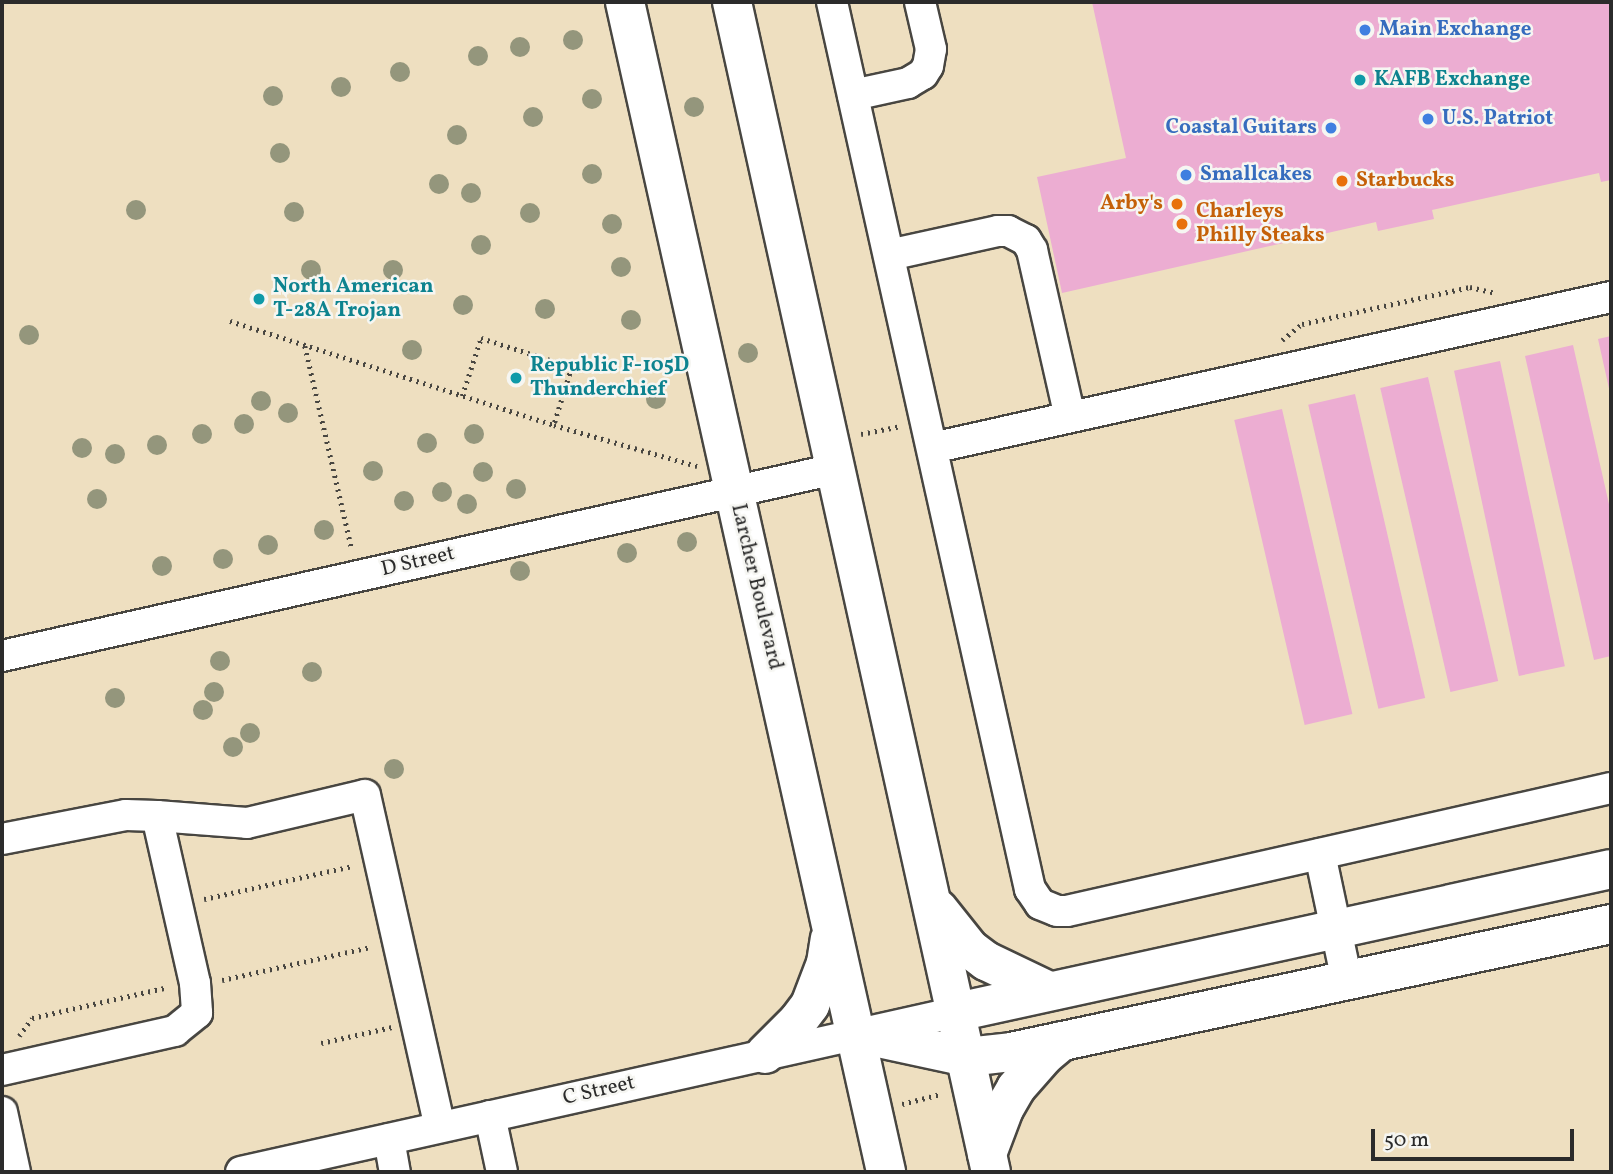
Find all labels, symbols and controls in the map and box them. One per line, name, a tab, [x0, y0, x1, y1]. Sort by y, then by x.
place label: Main Exchange	[1379, 17, 1532, 43]
marker: Main Exchange	[1357, 22, 1373, 38]
place label: KAFB Exchange	[1374, 67, 1530, 93]
marker: KAFB Exchange	[1352, 72, 1368, 88]
place label: U.S. Patriot	[1442, 106, 1553, 132]
marker: U.S. Patriot	[1420, 111, 1436, 127]
place label: Coastal Guitars	[1166, 115, 1317, 141]
marker: Coastal Guitars	[1323, 120, 1339, 136]
place label: Smallcakes	[1200, 162, 1312, 188]
marker: Smallcakes	[1178, 167, 1194, 183]
place label: Starbucks	[1356, 168, 1454, 194]
marker: Starbucks	[1334, 173, 1350, 189]
place label: Arby's	[1100, 191, 1163, 217]
marker: Arby's	[1169, 196, 1185, 212]
place label: Charleys Philly Steaks	[1196, 199, 1325, 249]
marker: Charleys Philly Steaks	[1174, 216, 1190, 232]
place label: North American T-28A Trojan	[273, 274, 434, 324]
marker: North American T-28A Trojan	[251, 291, 267, 307]
place label: Republic F-105D Thunderchief	[530, 353, 689, 403]
marker: Republic F-105D Thunderchief	[508, 370, 524, 386]
street label: Larcher Boulevard	[725, 502, 787, 672]
street label: D Street	[379, 541, 457, 583]
street label: C Street	[561, 1071, 637, 1111]
scale bar	[1375, 1114, 1578, 1158]
text: 50 m	[1384, 1126, 1429, 1155]

